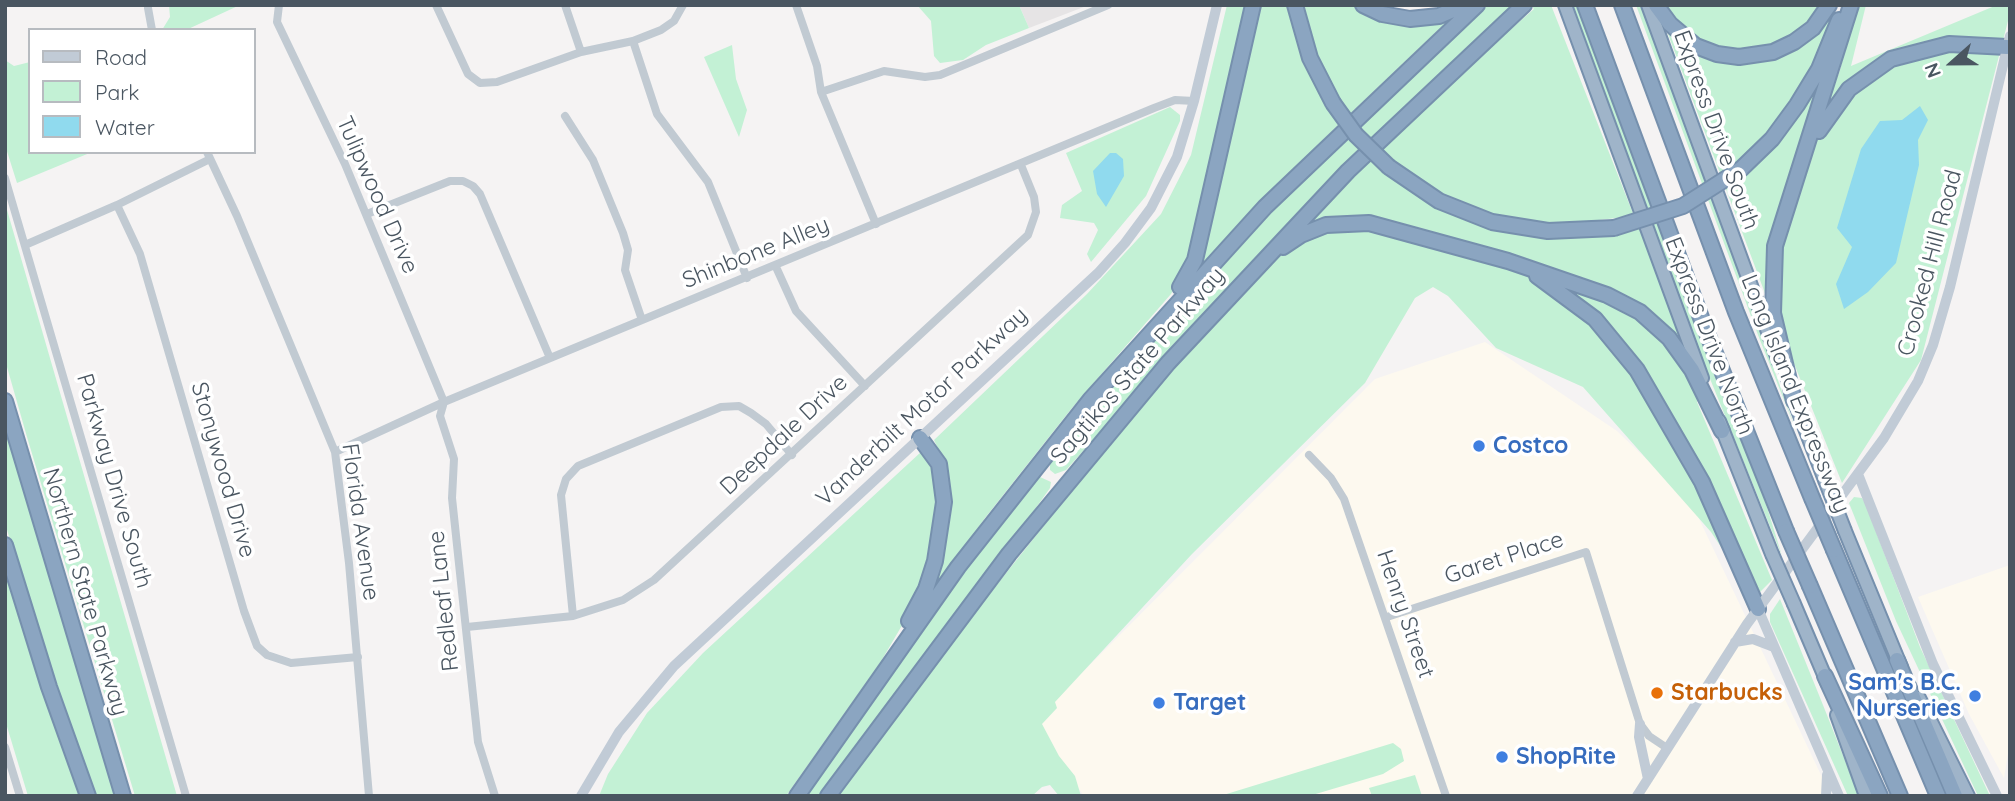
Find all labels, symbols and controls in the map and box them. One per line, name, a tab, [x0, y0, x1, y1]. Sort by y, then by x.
street label: Express Drive South	[1667, 27, 1765, 233]
legend	[28, 28, 256, 154]
north arrow	[1917, 28, 1987, 98]
text: Road	[95, 44, 147, 70]
text: N	[1919, 60, 1946, 81]
text: Park	[95, 79, 139, 105]
street label: Tulipwood Drive	[330, 112, 424, 278]
text: Water	[95, 114, 155, 140]
street label: Crooked Hill Road	[1892, 167, 1968, 359]
street label: Shinbone Alley	[679, 211, 833, 295]
street label: Express Drive North	[1659, 233, 1759, 439]
street label: Sagtikos State Parkway	[1045, 262, 1231, 470]
street label: Long Island Expressway	[1734, 271, 1856, 517]
street label: Vanderbilt Motor Parkway	[811, 302, 1033, 512]
street label: Deepdale Drive	[715, 369, 853, 501]
street label: Parkway Drive South	[70, 371, 158, 591]
street label: Stonywood Drive	[185, 379, 261, 561]
place label: Costco	[1493, 432, 1568, 460]
marker: Costco	[1471, 438, 1487, 454]
street label: Florida Avenue	[335, 442, 385, 602]
street label: Northern State Parkway	[36, 465, 134, 719]
street label: Garet Place	[1441, 526, 1567, 590]
street label: Redleaf Lane	[423, 529, 465, 673]
street label: Henry Street	[1370, 546, 1440, 682]
place label: Sam's B.C. Nurseries	[1848, 669, 1961, 723]
place label: Starbucks	[1671, 679, 1783, 707]
marker: Starbucks	[1649, 685, 1665, 701]
marker: Sam's B.C. Nurseries	[1967, 688, 1983, 704]
place label: Target	[1173, 689, 1246, 717]
marker: Target	[1151, 695, 1167, 711]
place label: ShopRite	[1516, 743, 1616, 771]
marker: ShopRite	[1494, 749, 1510, 765]

